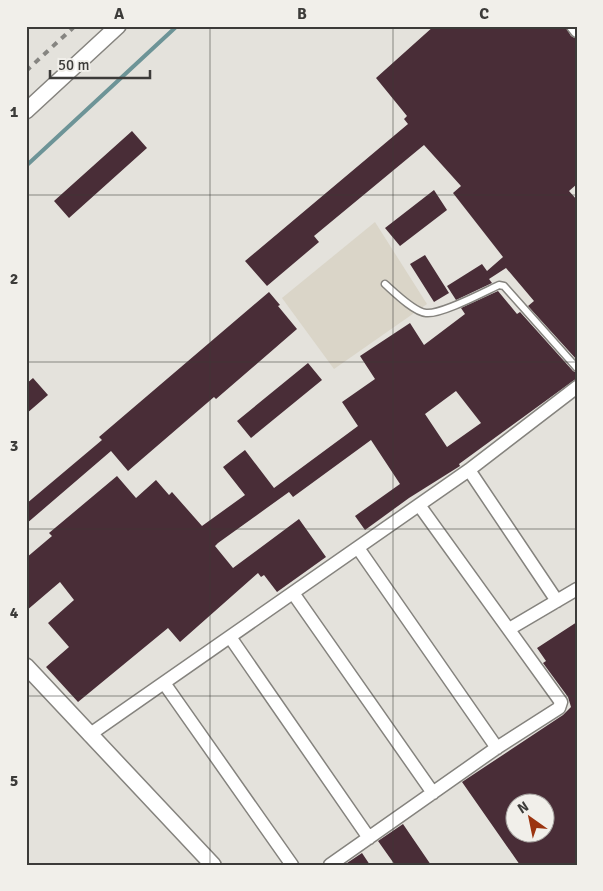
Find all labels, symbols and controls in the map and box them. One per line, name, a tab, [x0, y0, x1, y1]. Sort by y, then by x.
text: A	[114, 4, 125, 24]
text: B	[297, 4, 307, 24]
text: C	[479, 4, 489, 24]
scale bar	[50, 48, 150, 80]
text: 50 m	[58, 56, 89, 74]
text: 1	[10, 102, 19, 122]
text: 2	[10, 269, 18, 289]
text: 3	[10, 436, 18, 456]
text: 4	[10, 603, 19, 623]
text: 5	[10, 771, 18, 791]
north arrow	[506, 794, 556, 844]
text: N	[514, 798, 532, 817]

